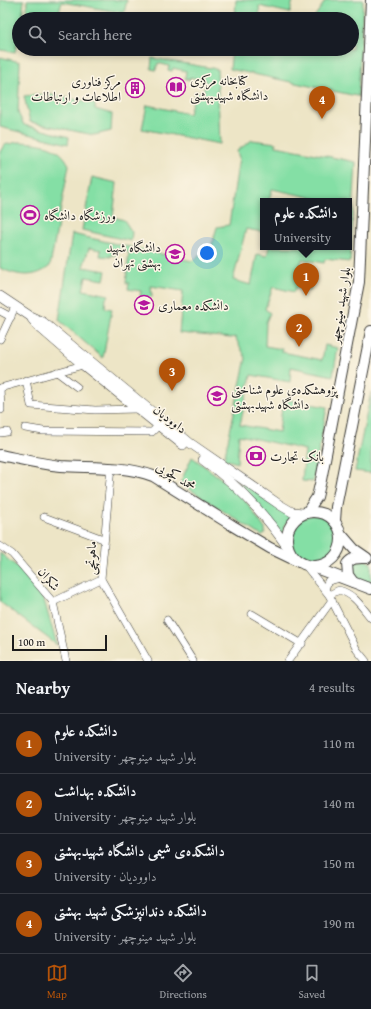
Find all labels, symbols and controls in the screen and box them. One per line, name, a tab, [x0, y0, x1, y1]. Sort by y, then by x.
search box	[12, 12, 359, 56]
icon: search	[26, 23, 48, 45]
text: Search here	[58, 24, 132, 45]
place label: کتابخانه مرکزی دانشگاه شهیدبهشتی	[190, 71, 268, 105]
place label: مرکز فناوری اطلاعات و ارتباطات	[31, 72, 121, 106]
library icon: کتابخانه مرکزی دانشگاه شهیدبهشتی	[165, 76, 187, 98]
building icon: مرکز فناوری اطلاعات و ارتباطات	[124, 77, 146, 99]
pin: 4	[309, 86, 335, 119]
popup	[260, 198, 352, 250]
text: دانشکده علوم	[274, 202, 338, 223]
sports icon: ورزشگاه دانشگاه	[19, 204, 41, 226]
place label: ورزشگاه دانشگاه	[44, 206, 116, 225]
text: University	[274, 228, 331, 247]
place label: دانشگاه شهید بهشتی تهران	[106, 238, 161, 272]
school or university icon: دانشگاه شهید بهشتی تهران	[164, 243, 186, 265]
your location	[197, 243, 217, 263]
pin: 1	[293, 263, 319, 296]
street label: بلوار شهید مینوچهر	[324, 265, 355, 347]
school or university icon: دانشکده معماری	[133, 294, 155, 316]
place label: دانشکده معماری	[158, 296, 229, 315]
pin: 2	[286, 314, 312, 347]
pin: 3	[159, 358, 185, 391]
place label: پژوهشکده‌ی علوم شناختی دانشگاه شهیدبهشتی	[231, 380, 339, 414]
school or university icon: پژوهشکده‌ی علوم شناختی دانشگاه شهیدبهشتی	[206, 385, 228, 407]
street label: داوودیان	[149, 400, 191, 438]
bank icon: بانک تجارت	[245, 445, 267, 467]
place label: بانک تجارت	[270, 447, 324, 466]
street label: محمد کچویی	[153, 457, 200, 495]
street label: ماهوتچی	[81, 540, 101, 576]
street label: شکران	[33, 563, 65, 595]
scale bar	[12, 633, 107, 652]
text: 100 m	[18, 634, 45, 650]
text: Nearby	[16, 675, 70, 700]
text: 4 results	[309, 678, 355, 697]
text: دانشکده علوم	[54, 720, 118, 741]
text: 1	[26, 734, 32, 753]
text: 110 m	[323, 734, 355, 753]
text: University · بلوار شهید مینوچهر	[54, 747, 196, 766]
text: دانشکده بهداشت	[54, 780, 137, 801]
text: 2	[26, 794, 32, 813]
text: 140 m	[323, 794, 355, 813]
text: University · بلوار شهید مینوچهر	[54, 807, 196, 826]
text: دانشکده‌ی شیمی دانشگاه شهیدبهشتی	[54, 840, 225, 861]
text: 3	[26, 854, 32, 873]
text: 150 m	[323, 854, 355, 873]
text: University · داوودیان	[54, 867, 157, 886]
text: دانشکده دندانپزشکی شهید بهشتی	[54, 900, 207, 921]
text: 4	[26, 914, 32, 933]
text: 190 m	[323, 914, 355, 933]
text: University · بلوار شهید مینوچهر	[54, 927, 196, 946]
tab: Map	[46, 962, 68, 1002]
tab: Directions	[160, 962, 207, 1002]
tab: Saved	[298, 962, 325, 1002]

